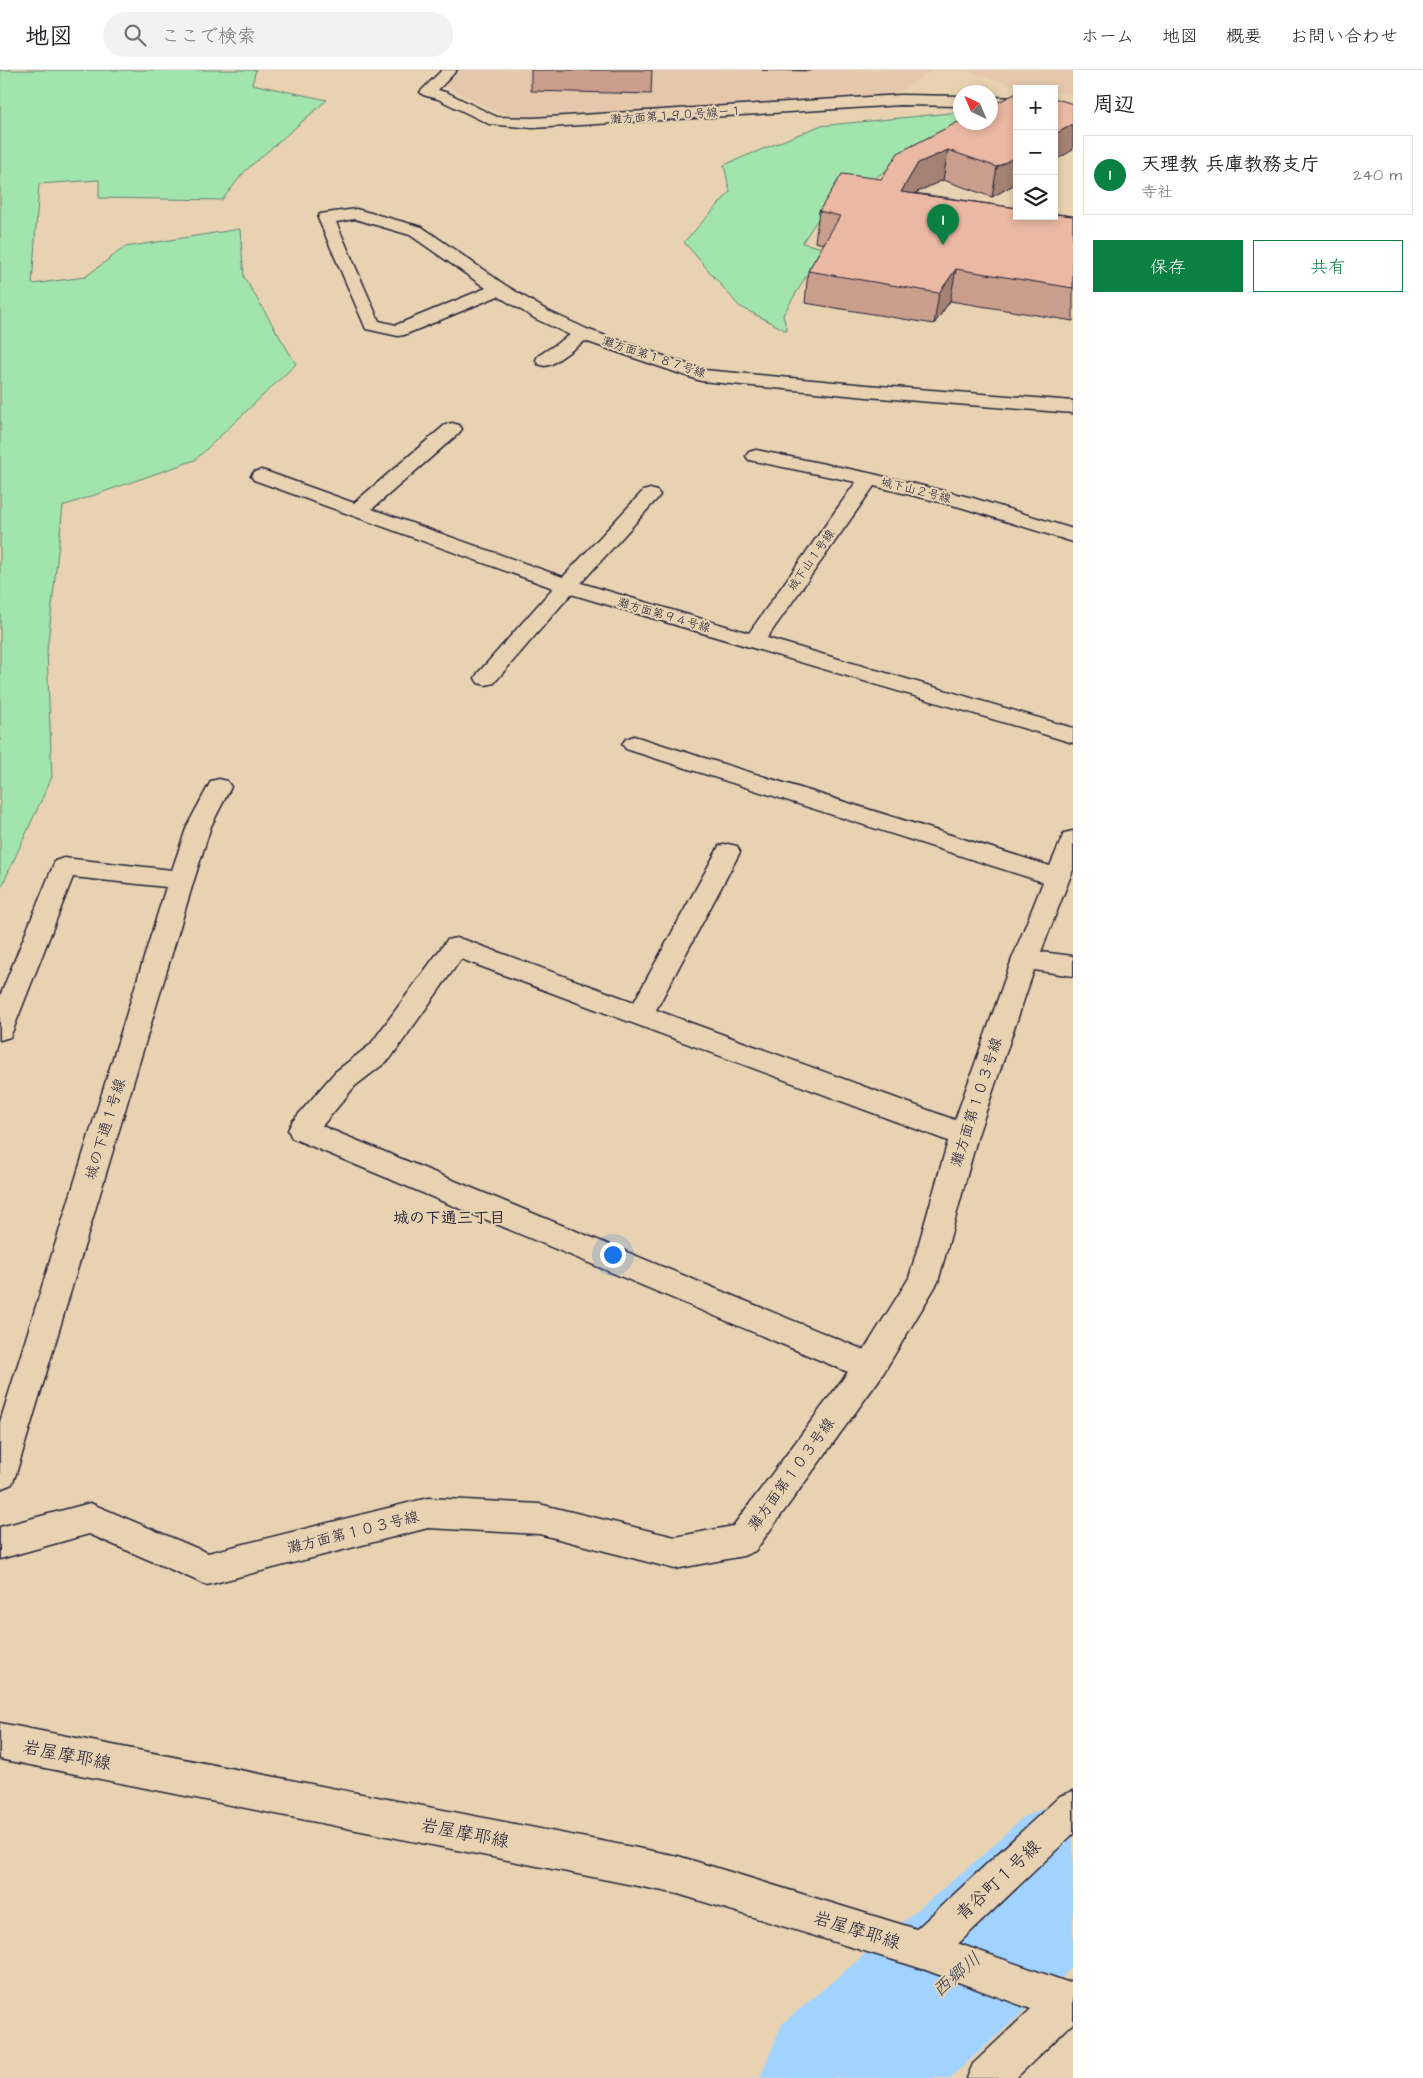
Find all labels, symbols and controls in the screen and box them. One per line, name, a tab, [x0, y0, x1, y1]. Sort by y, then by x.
search box	[103, 12, 453, 57]
text: 地図	[25, 20, 73, 54]
icon: search	[121, 21, 149, 49]
text: ここで検索	[161, 23, 256, 50]
text: ホーム	[1081, 24, 1134, 49]
text: 地図	[1162, 24, 1198, 49]
text: 概要	[1226, 24, 1262, 49]
text: お問い合わせ	[1290, 24, 1398, 49]
north arrow	[953, 85, 998, 130]
map controls	[1013, 85, 1058, 220]
button: +	[1013, 85, 1058, 130]
text: 周辺	[1093, 90, 1135, 119]
street label: 灘方面第１９０号線－１	[610, 102, 742, 129]
button: −	[1013, 130, 1058, 175]
text: 天理教 兵庫教務支庁	[1141, 151, 1320, 178]
text: 1	[1109, 164, 1111, 186]
text: 240 m	[1353, 164, 1402, 186]
button: layers	[1013, 175, 1058, 220]
text: 寺社	[1141, 181, 1173, 203]
pin: 1	[927, 204, 959, 245]
button: 保存	[1093, 240, 1243, 292]
button: 共有	[1253, 240, 1403, 292]
street label: 灘方面第１８７号線	[600, 333, 708, 382]
street label: 城下山２号線	[879, 474, 953, 507]
street label: 城下山１号線	[784, 526, 839, 595]
street label: 灘方面第９４号線	[615, 594, 712, 637]
street label: 灘方面第１０３号線	[946, 1035, 1007, 1170]
street label: 城の下通１号線	[80, 1076, 131, 1182]
district label: 城の下通三丁目	[393, 1207, 505, 1229]
your location	[600, 1242, 626, 1268]
street label: 灘方面第１０３号線	[743, 1414, 840, 1535]
street label: 灘方面第１０３号線	[285, 1506, 421, 1559]
street label: 岩屋摩耶線	[20, 1735, 113, 1776]
street label: 岩屋摩耶線	[418, 1813, 511, 1854]
street label: 青谷町１号線	[950, 1834, 1046, 1926]
street label: 岩屋摩耶線	[810, 1905, 904, 1956]
water label: 西郷川	[927, 1946, 987, 2004]

